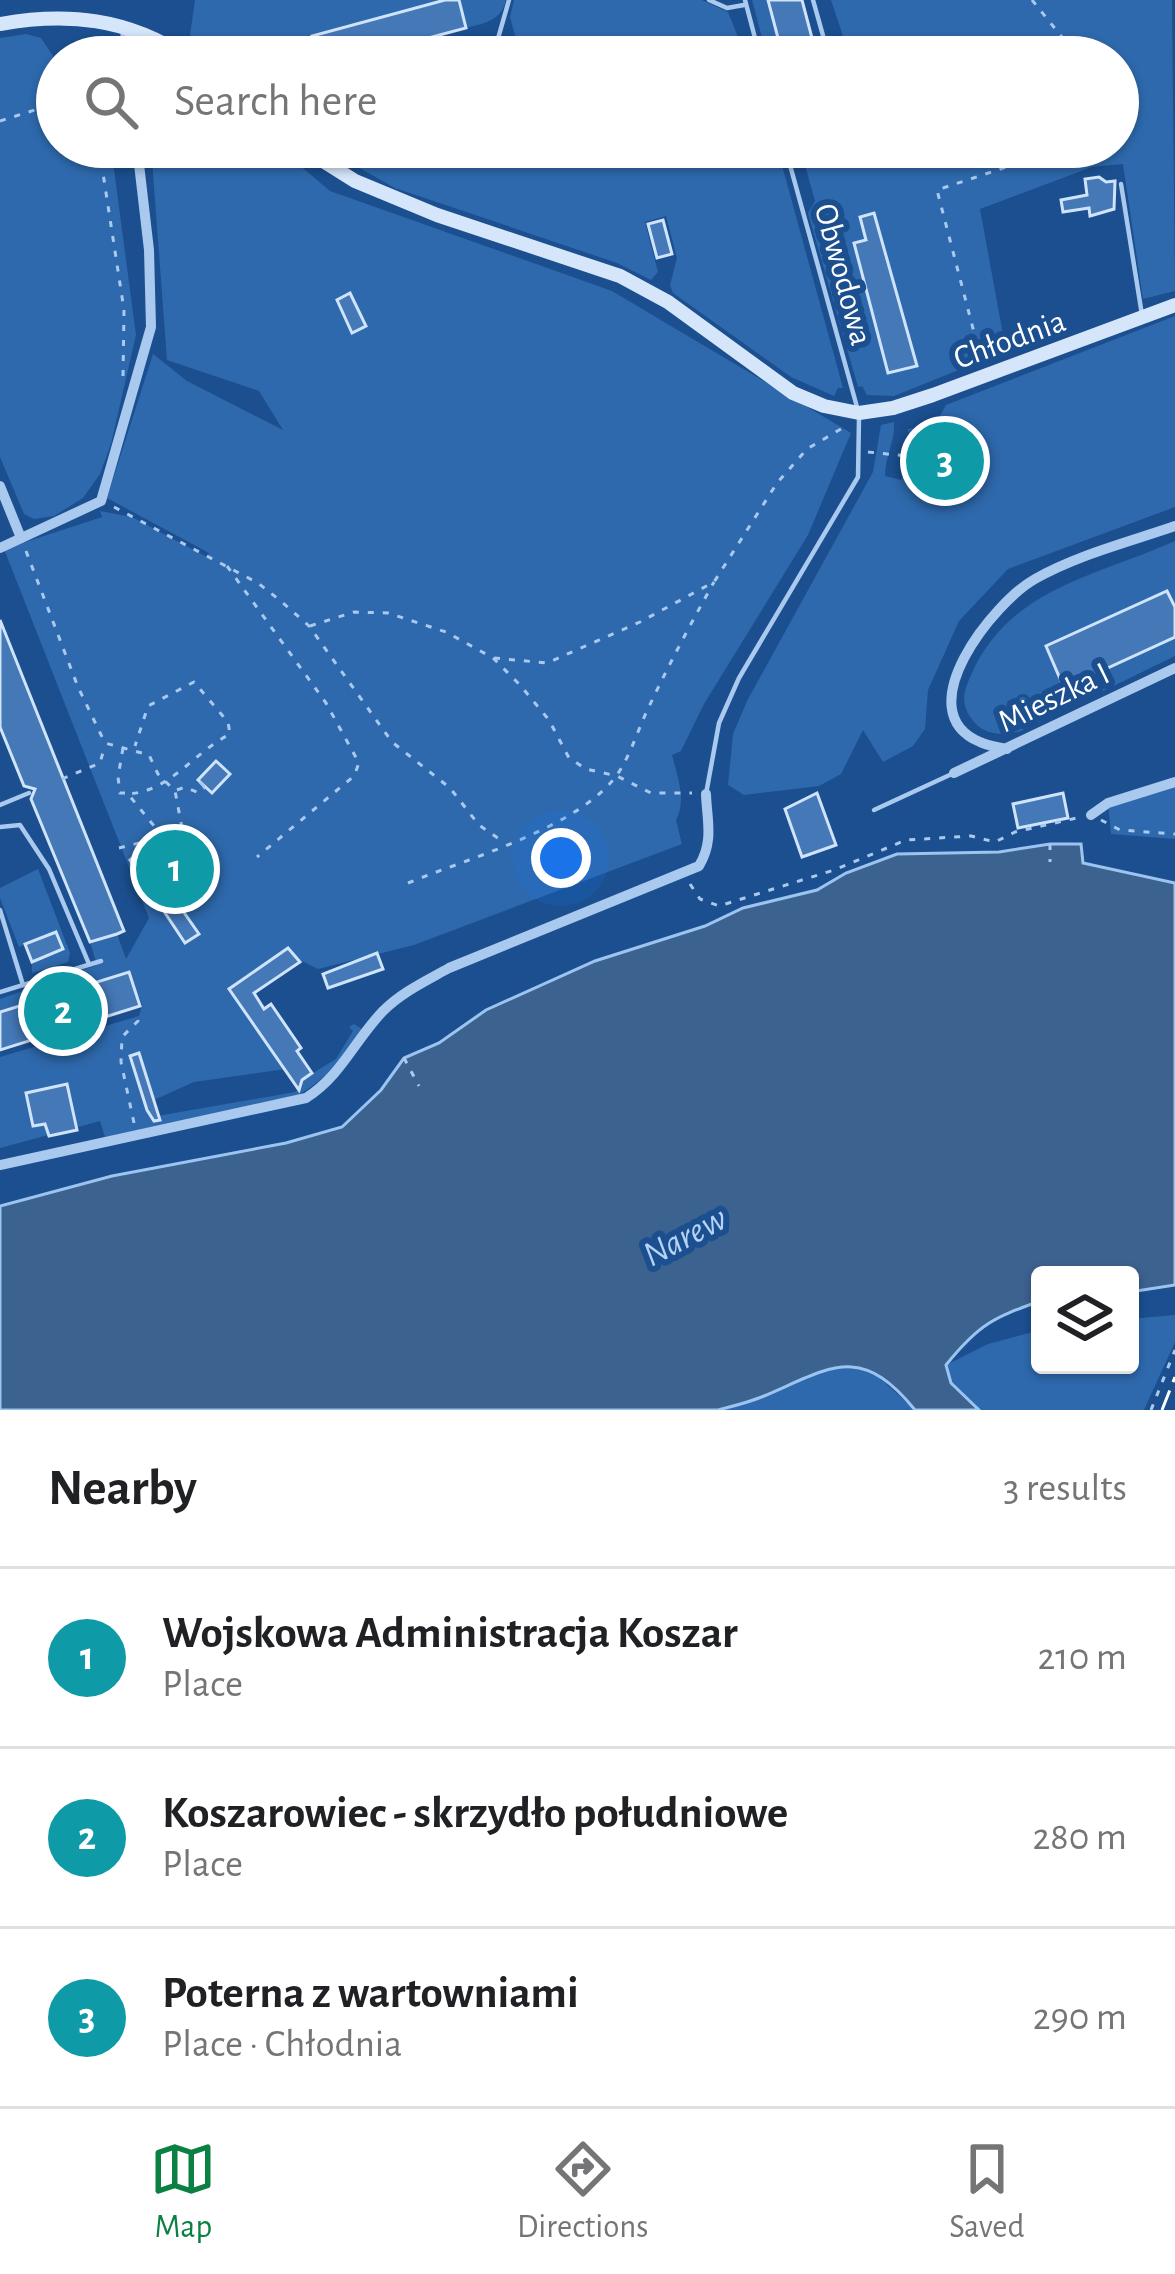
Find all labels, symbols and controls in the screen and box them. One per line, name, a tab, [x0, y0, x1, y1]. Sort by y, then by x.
search box	[36, 36, 1139, 168]
icon: search	[78, 69, 144, 135]
text: Search here	[174, 79, 377, 124]
street label: Obwodowa	[808, 200, 877, 349]
street label: Chłodnia	[949, 305, 1070, 376]
pin: 3	[906, 416, 984, 506]
street label: Mieszka I	[993, 657, 1115, 739]
pin: 1	[136, 824, 214, 914]
your location	[531, 828, 591, 888]
pin: 2	[24, 966, 102, 1056]
water label: Narew	[637, 1200, 733, 1273]
map controls	[1031, 1266, 1139, 1374]
button: layers	[1031, 1266, 1139, 1374]
text: Nearby	[48, 1463, 197, 1514]
text: 3 results	[1003, 1469, 1127, 1508]
text: Wojskowa Administracja Koszar	[162, 1611, 738, 1656]
text: 1	[80, 1638, 94, 1677]
text: 210 m	[1038, 1638, 1127, 1677]
text: Place	[162, 1665, 243, 1704]
text: Koszarowiec - skrzydło południowe	[162, 1791, 788, 1836]
text: 2	[78, 1818, 96, 1857]
text: 280 m	[1033, 1818, 1127, 1857]
text: Place	[162, 1845, 243, 1884]
text: Poterna z wartowniami	[162, 1971, 579, 2016]
text: 3	[79, 1998, 95, 2037]
text: 290 m	[1033, 1998, 1127, 2037]
text: Place · Chłodnia	[162, 2025, 402, 2064]
tab: Map	[150, 2136, 216, 2248]
tab: Directions	[517, 2136, 648, 2248]
tab: Saved	[949, 2136, 1025, 2248]

